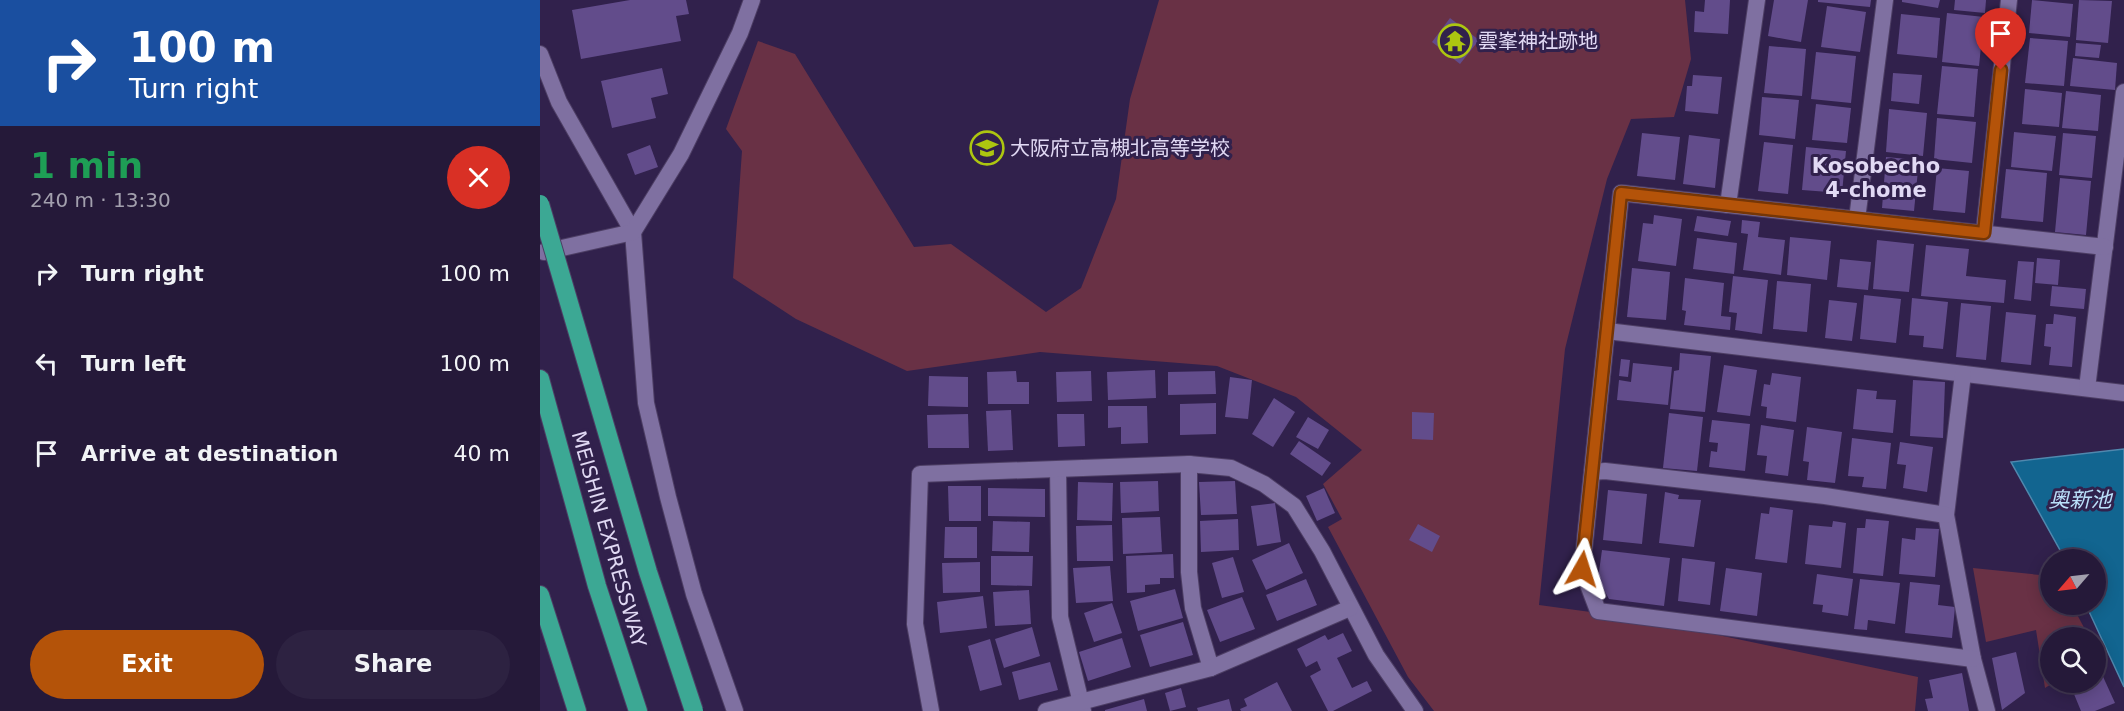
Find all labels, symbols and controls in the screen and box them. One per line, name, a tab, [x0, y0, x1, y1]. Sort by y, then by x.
pin	[1975, 8, 2026, 70]
icon: arrive	[1984, 17, 2017, 50]
text: 100 m	[129, 23, 275, 72]
temple icon: 雲峯神社跡地	[1437, 23, 1473, 59]
icon: right	[30, 24, 108, 102]
place label: 雲峯神社跡地	[1478, 29, 1598, 53]
text: Turn right	[129, 73, 258, 104]
school or university icon: 大阪府立高槻北高等学校	[969, 130, 1005, 166]
place label: 大阪府立高槻北高等学校	[1010, 136, 1230, 160]
text: 1 min	[30, 145, 143, 186]
button: close	[447, 146, 510, 209]
district label: Kosobecho 4-chome	[1812, 154, 1940, 202]
text: 240 m · 13:30	[30, 188, 171, 212]
icon: right	[30, 257, 63, 290]
text: Turn right	[81, 261, 204, 286]
text: 100 m	[440, 261, 510, 286]
icon: left	[30, 347, 63, 380]
text: Turn left	[81, 351, 186, 376]
text: 100 m	[440, 351, 510, 376]
street label: MEISHIN EXPRESSWAY	[567, 428, 652, 651]
icon: arrive	[30, 437, 63, 470]
text: Arrive at destination	[81, 441, 338, 466]
text: 40 m	[454, 441, 510, 466]
water label: 奥新池	[2049, 488, 2113, 512]
position arrow	[1550, 537, 1614, 601]
north arrow	[2040, 549, 2106, 615]
map controls	[2040, 549, 2106, 693]
button: search	[2040, 627, 2106, 693]
button: Exit	[30, 630, 264, 699]
button: Share	[276, 630, 510, 699]

